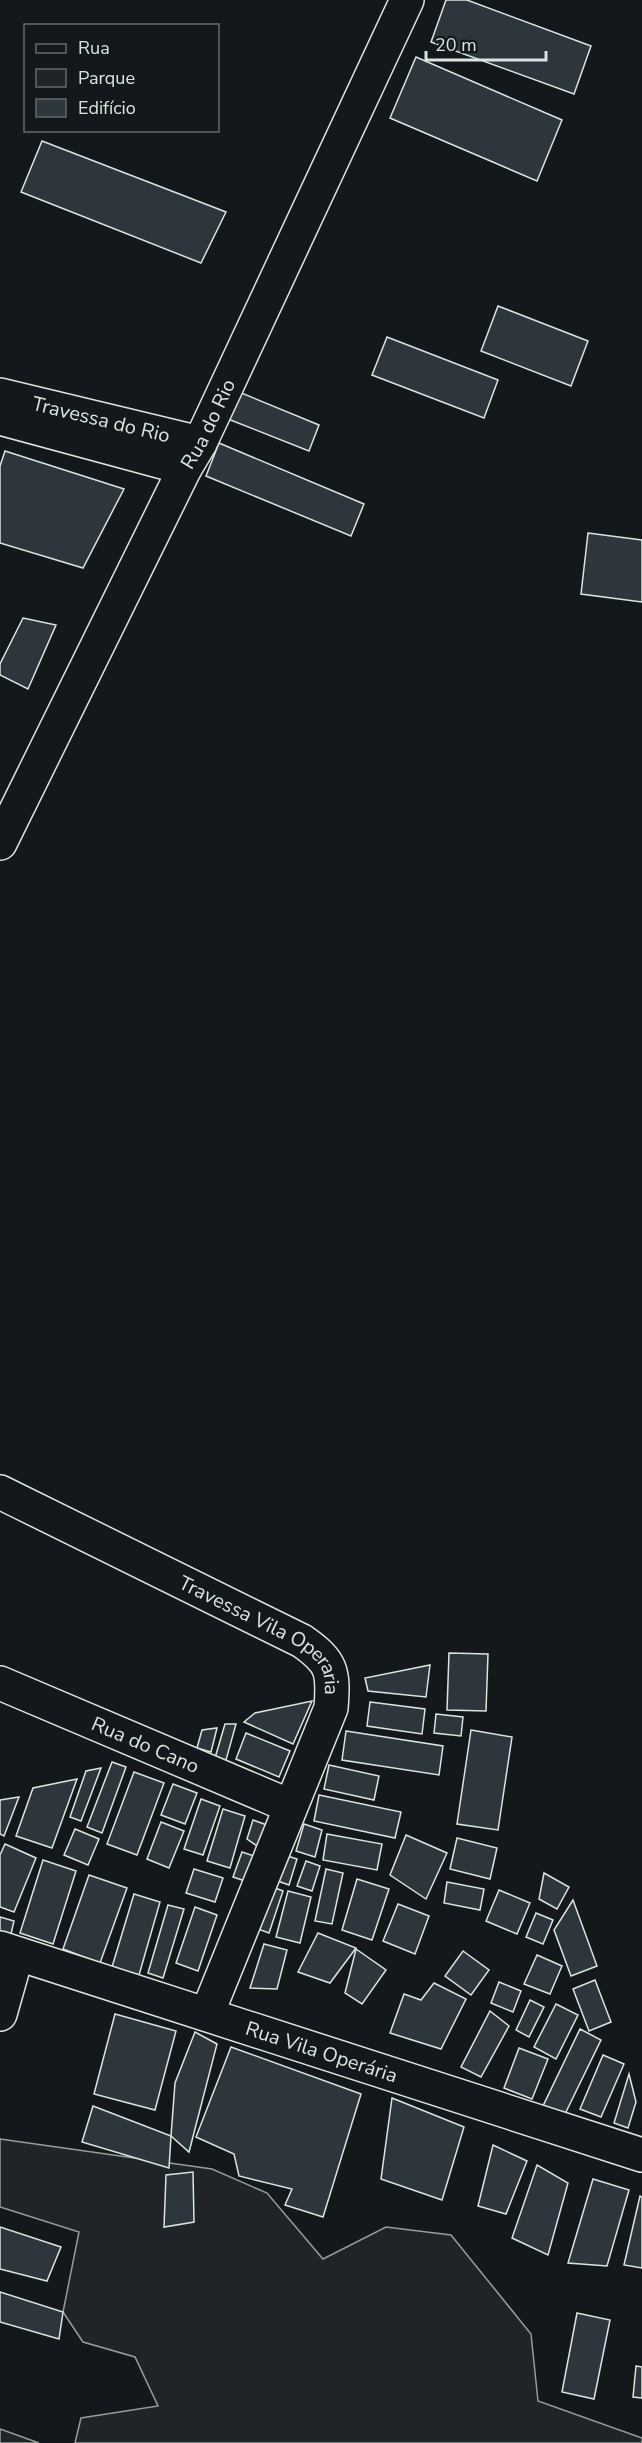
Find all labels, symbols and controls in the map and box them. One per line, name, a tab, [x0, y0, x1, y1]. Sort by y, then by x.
legend	[24, 24, 219, 132]
scale bar	[426, 24, 546, 62]
text: 20 m	[435, 33, 477, 57]
text: Rua	[78, 36, 110, 60]
text: Parque	[78, 66, 135, 90]
text: Edifício	[78, 96, 136, 120]
street label: Rua do Rio	[174, 375, 242, 474]
street label: Travessa do Rio	[29, 390, 173, 449]
street label: Travessa Vila Operaria	[174, 1569, 345, 1695]
street label: Rua do Cano	[87, 1710, 203, 1780]
street label: Rua Vila Operária	[242, 2015, 401, 2089]

